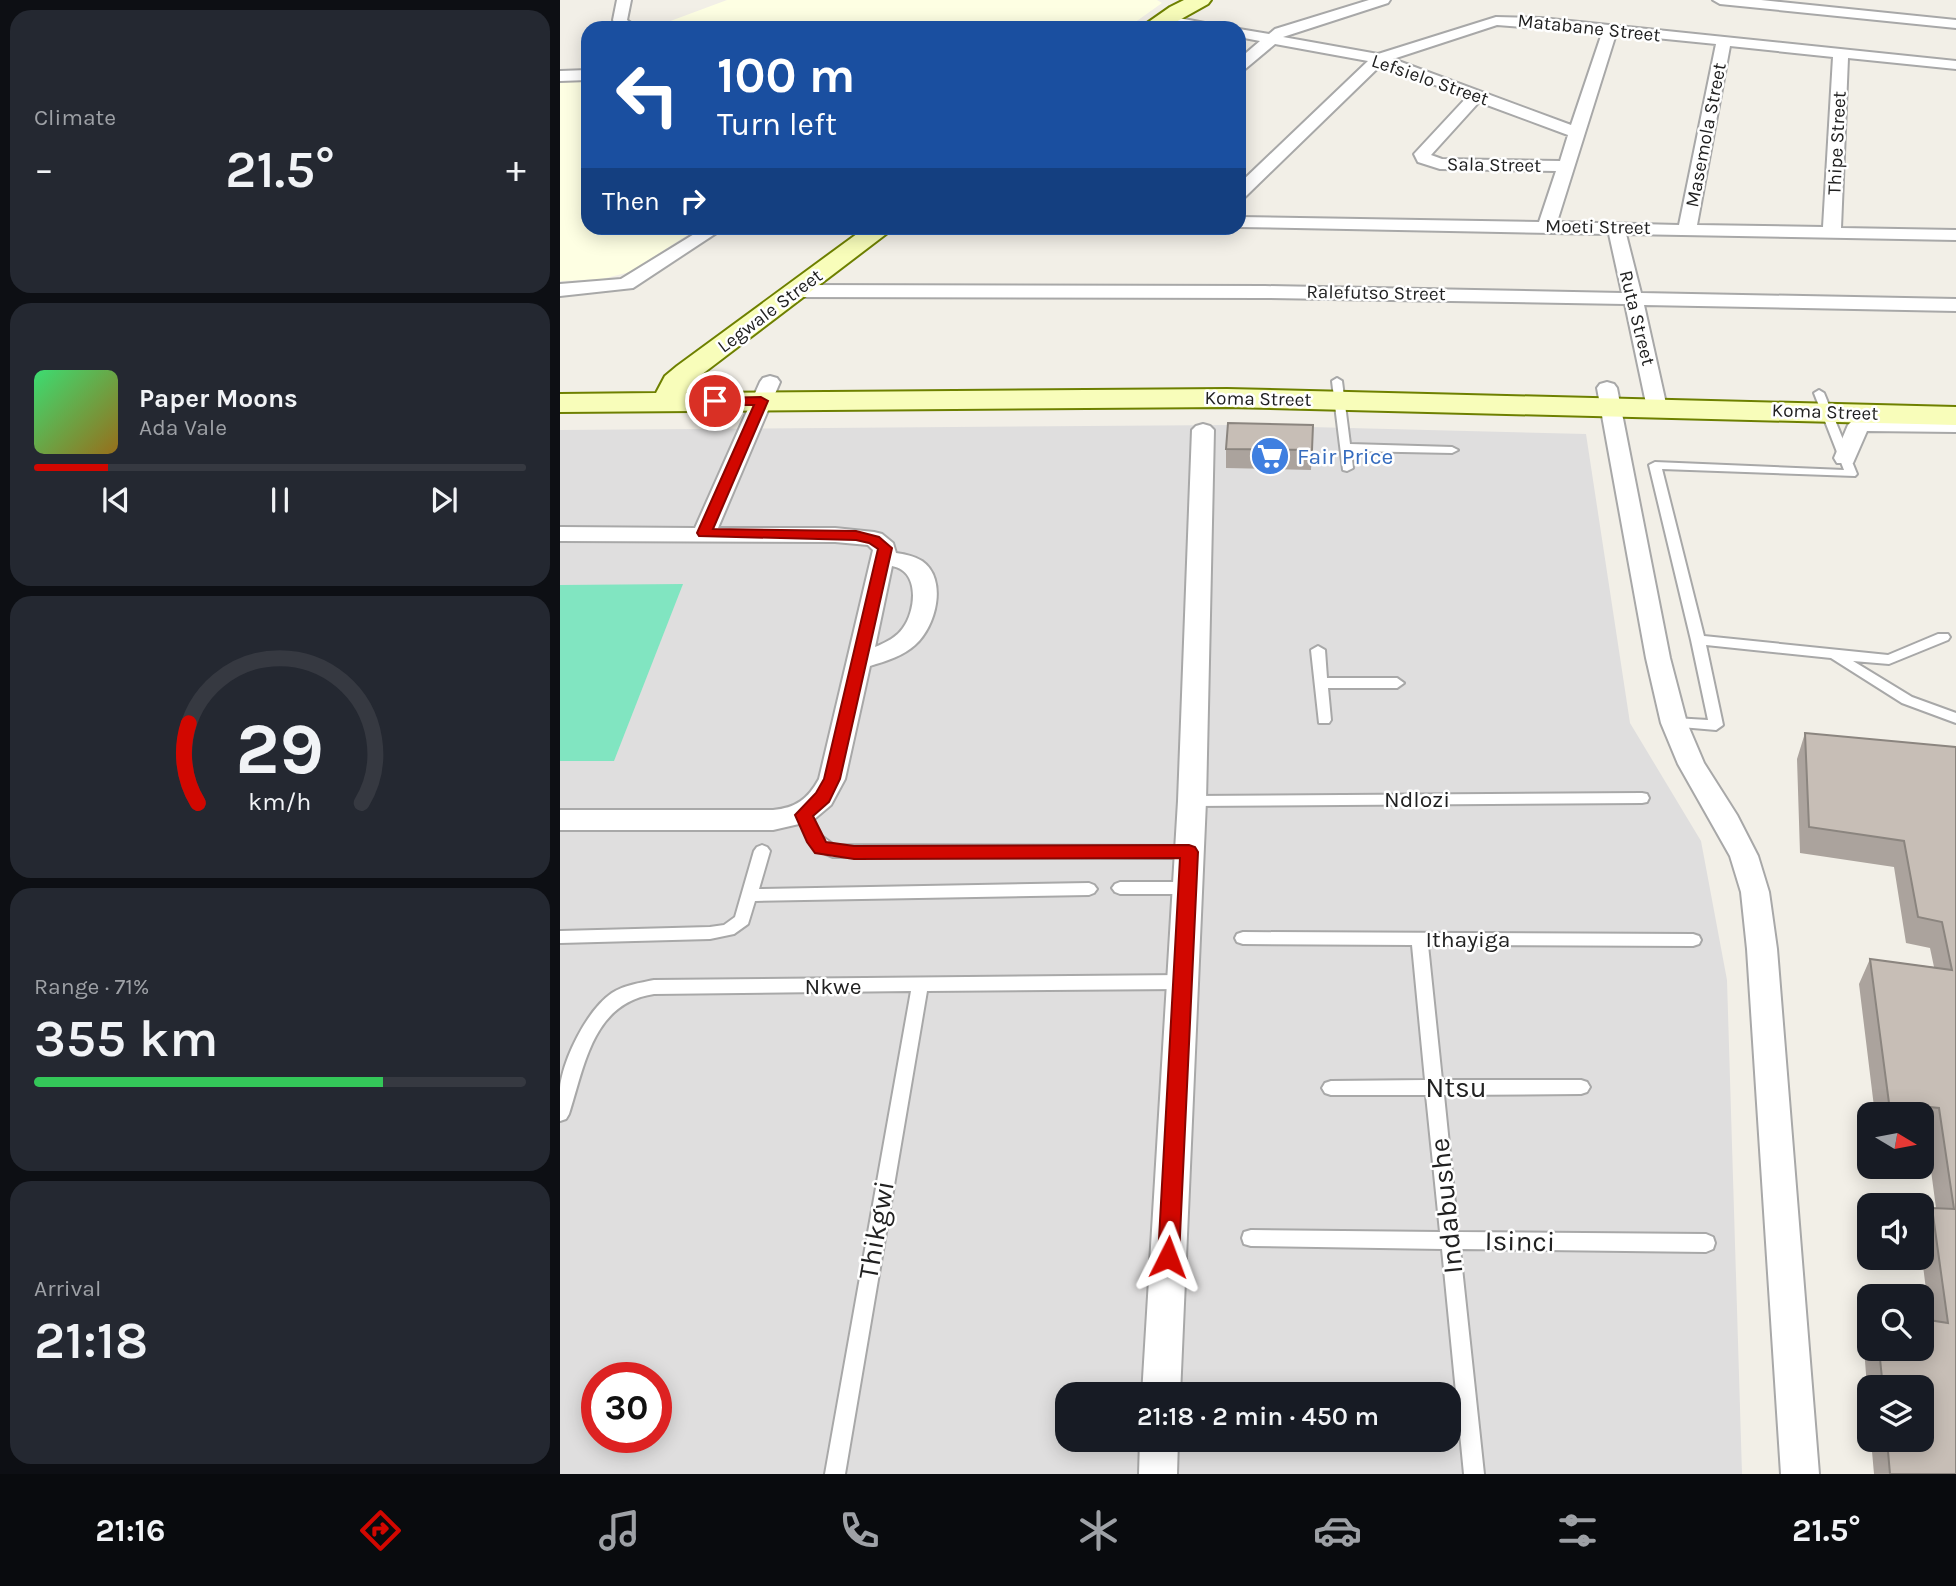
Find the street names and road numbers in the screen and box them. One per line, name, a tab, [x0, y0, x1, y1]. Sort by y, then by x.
street label: Matabane Street	[1516, 10, 1662, 46]
street label: Lefsielo Street	[1369, 50, 1491, 110]
street label: Masemola Street	[1681, 61, 1731, 209]
street label: Thipe Street	[1823, 90, 1851, 196]
street label: Sala Street	[1447, 153, 1541, 177]
street label: Moeti Street	[1545, 215, 1651, 239]
street label: Legwale Street	[713, 264, 827, 358]
street label: Ruta Street	[1615, 268, 1659, 368]
street label: Ralefutso Street	[1306, 281, 1446, 305]
street label: Koma Street	[1204, 387, 1312, 411]
street label: Koma Street	[1771, 399, 1879, 425]
street label: Ndlozi	[1384, 786, 1450, 813]
street label: Ithayiga	[1426, 926, 1510, 953]
street label: Nkwe	[804, 973, 862, 1000]
street label: Ntsu	[1425, 1071, 1487, 1104]
street label: Indabushe	[1422, 1137, 1470, 1275]
street label: Thikgwi	[851, 1178, 901, 1282]
street label: Isinci	[1484, 1224, 1556, 1258]

